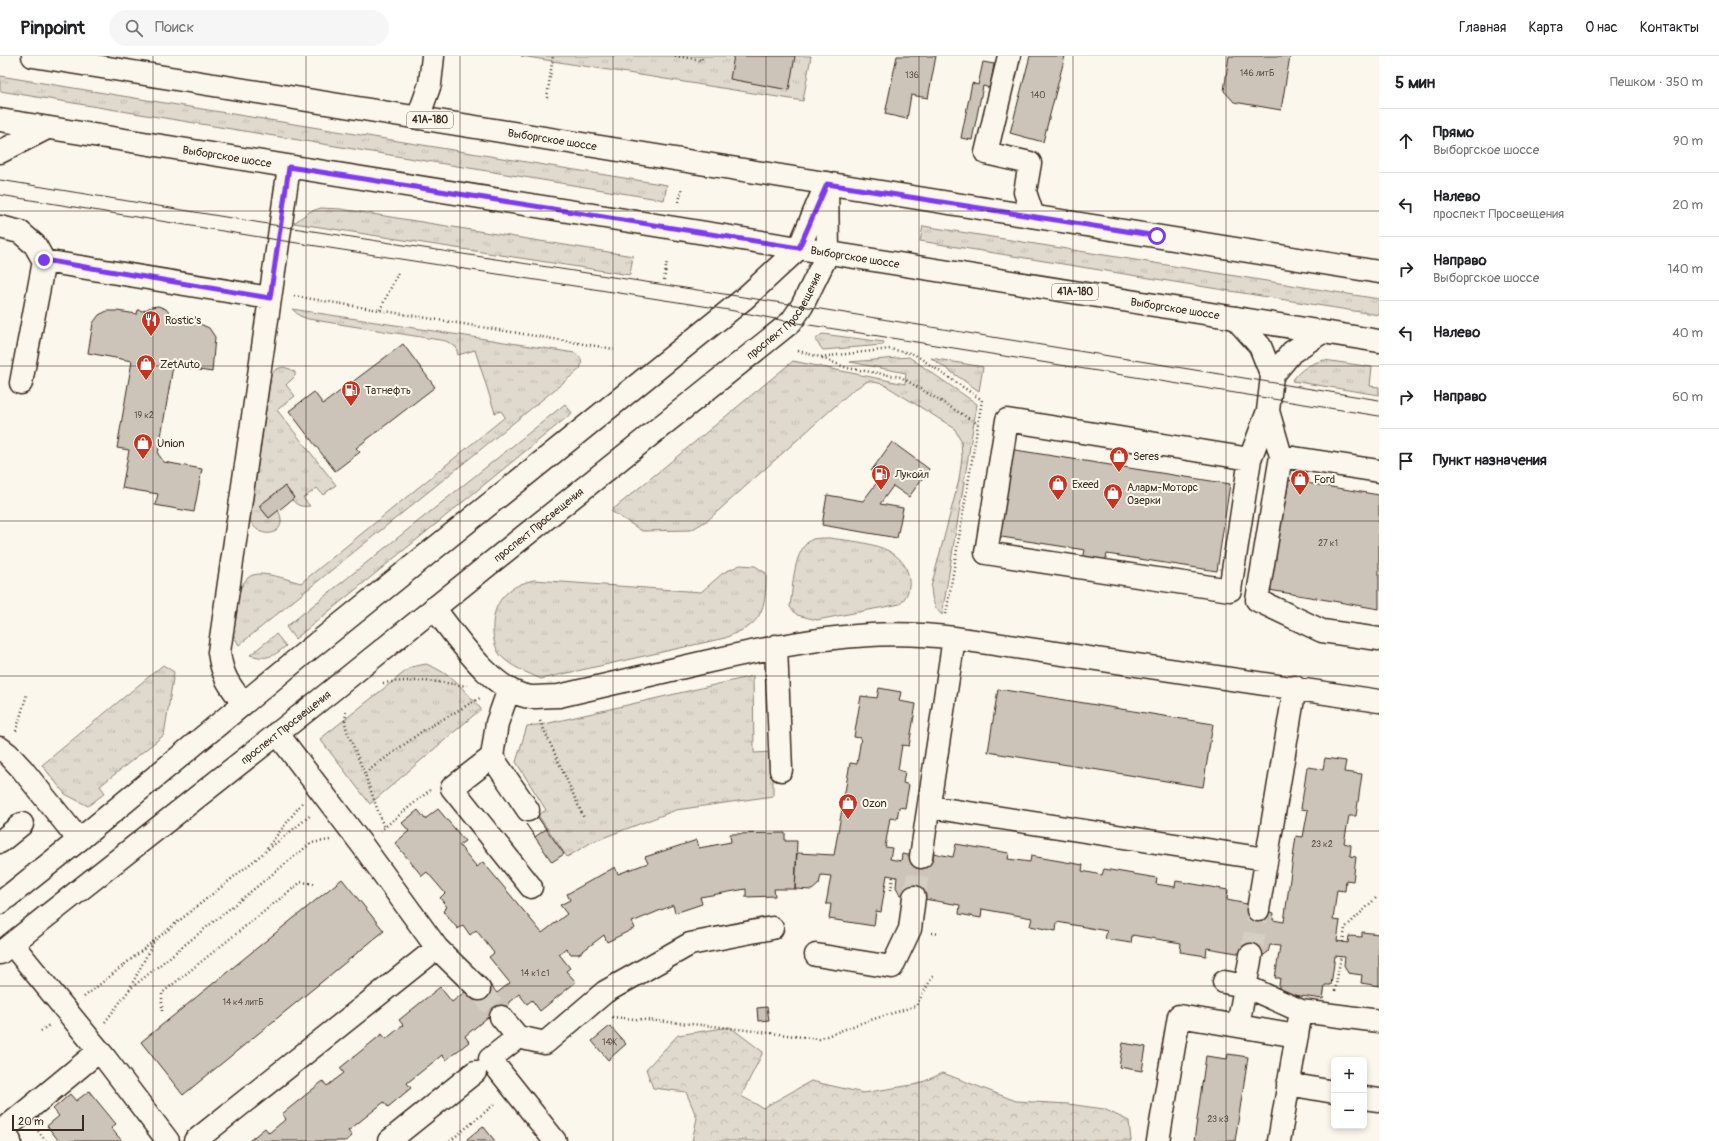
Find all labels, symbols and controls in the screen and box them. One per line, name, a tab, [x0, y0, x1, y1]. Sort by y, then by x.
search box	[109, 10, 389, 46]
text: Pinpoint	[20, 16, 85, 40]
icon: search	[123, 17, 145, 39]
text: Поиск	[155, 18, 194, 37]
text: Главная	[1459, 19, 1506, 36]
text: Карта	[1528, 19, 1563, 36]
text: О нас	[1585, 19, 1618, 36]
text: Контакты	[1640, 19, 1699, 36]
house number: 146 литБ	[1240, 68, 1274, 79]
house number: 136	[905, 70, 919, 81]
text: 5 мин	[1395, 72, 1435, 93]
text: Пешком · 350 m	[1610, 74, 1703, 90]
house number: 140	[1031, 90, 1045, 101]
road number: 41А-180	[407, 112, 453, 128]
text: Прямо	[1433, 123, 1474, 142]
street label: Выборгское шоссе	[507, 126, 598, 153]
icon: ahead	[1395, 130, 1417, 152]
text: 90 m	[1673, 133, 1703, 149]
text: Выборгское шоссе	[1433, 142, 1539, 158]
street label: Выборгское шоссе	[182, 143, 273, 170]
text: Налево	[1433, 187, 1480, 206]
icon: left	[1395, 194, 1417, 216]
text: 20 m	[1672, 197, 1703, 213]
text: проспект Просвещения	[1433, 206, 1564, 222]
route start	[1148, 227, 1166, 245]
street label: Выборгское шоссе	[810, 244, 901, 271]
route end	[35, 251, 53, 269]
text: Направо	[1433, 251, 1487, 270]
icon: right	[1395, 258, 1417, 280]
text: 140 m	[1667, 261, 1703, 277]
text: Выборгское шоссе	[1433, 270, 1539, 286]
street label: проспект Просвещения	[744, 271, 824, 362]
road number: 41А-180	[1052, 284, 1098, 300]
street label: Выборгское шоссе	[1130, 295, 1221, 322]
restaurant icon: Rostic's	[140, 309, 162, 337]
place label: Rostic's	[165, 314, 201, 327]
icon: left	[1395, 322, 1417, 344]
text: Налево	[1433, 323, 1480, 342]
text: 40 m	[1672, 325, 1703, 341]
shop icon: ZetAuto	[135, 353, 157, 381]
place label: ZetAuto	[160, 358, 200, 371]
fuel station icon: Татнефть	[340, 379, 362, 407]
place label: Татнефть	[365, 384, 411, 397]
icon: right	[1395, 386, 1417, 408]
text: Направо	[1433, 387, 1487, 406]
text: 60 m	[1672, 389, 1703, 405]
house number: 19 к2	[134, 410, 154, 421]
shop icon: Union	[132, 432, 154, 460]
place label: Union	[157, 437, 185, 450]
shop icon: Seres	[1108, 445, 1130, 473]
place label: Seres	[1133, 450, 1159, 463]
icon: arrive	[1395, 450, 1417, 472]
text: Пункт назначения	[1433, 451, 1547, 470]
fuel station icon: Лукойл	[870, 463, 892, 491]
place label: Лукойл	[894, 468, 929, 481]
shop icon: Ford	[1289, 468, 1311, 496]
shop icon: Exeed	[1047, 473, 1069, 501]
place label: Ford	[1314, 473, 1335, 486]
place label: Exeed	[1072, 478, 1099, 491]
place label: Аларм-Моторс Озерки	[1127, 481, 1199, 507]
shop icon: Аларм-Моторс Озерки	[1102, 482, 1124, 510]
street label: проспект Просвещения	[491, 485, 586, 565]
house number: 27 к1	[1318, 538, 1338, 549]
street label: проспект Просвещения	[238, 688, 333, 767]
shop icon: Ozon	[837, 792, 859, 820]
place label: Ozon	[862, 797, 887, 810]
house number: 23 к2	[1311, 839, 1333, 850]
house number: 14 к1 с1	[521, 968, 549, 979]
house number: 14 к4 литБ	[222, 997, 264, 1008]
house number: 14Ж	[602, 1037, 618, 1048]
map controls	[1331, 1057, 1367, 1129]
button: +	[1331, 1057, 1367, 1093]
button: −	[1331, 1093, 1367, 1129]
scale bar	[12, 1113, 84, 1132]
house number: 23 к3	[1207, 1114, 1229, 1125]
text: 20 m	[18, 1115, 44, 1128]

